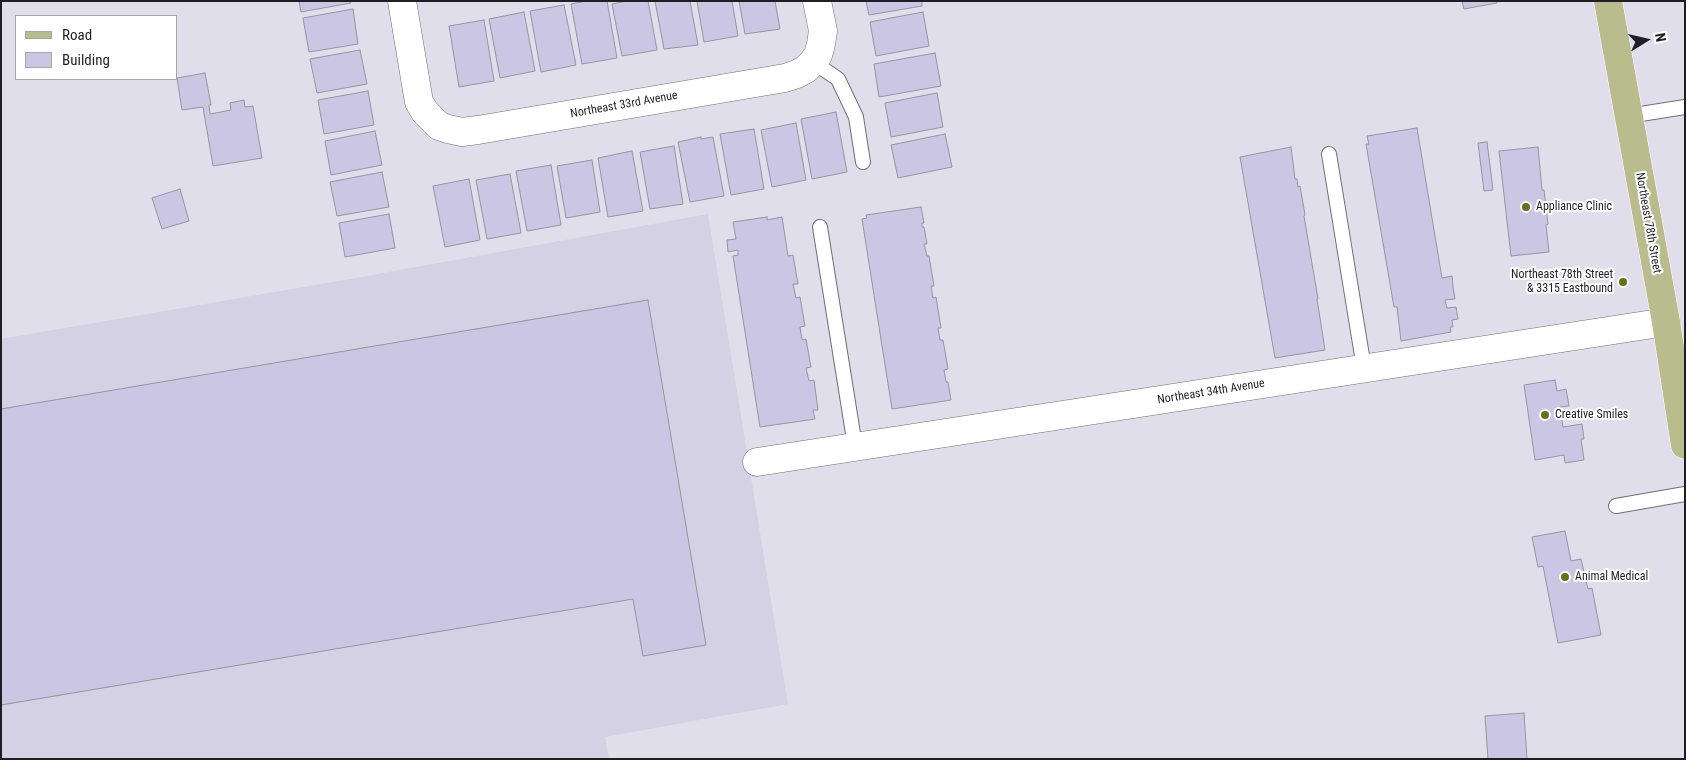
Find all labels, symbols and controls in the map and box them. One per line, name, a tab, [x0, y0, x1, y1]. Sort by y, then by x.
legend	[15, 15, 178, 80]
north arrow	[1621, 15, 1671, 65]
text: Road	[62, 26, 92, 44]
text: N	[1652, 32, 1669, 43]
text: Building	[62, 51, 110, 69]
street label: Northeast 33rd Avenue	[569, 88, 679, 122]
street label: Northeast 78th Street	[1632, 172, 1664, 274]
place label: Appliance Clinic	[1536, 200, 1612, 214]
marker: Appliance Clinic	[1520, 201, 1532, 213]
place label: Northeast 78th Street & 3315 Eastbound	[1511, 268, 1613, 296]
marker: Northeast 78th Street & 3315 Eastbound	[1617, 276, 1629, 288]
street label: Northeast 34th Avenue	[1156, 376, 1266, 408]
place label: Creative Smiles	[1555, 408, 1628, 422]
marker: Creative Smiles	[1539, 409, 1551, 421]
place label: Animal Medical	[1575, 570, 1648, 584]
marker: Animal Medical	[1559, 571, 1571, 583]

